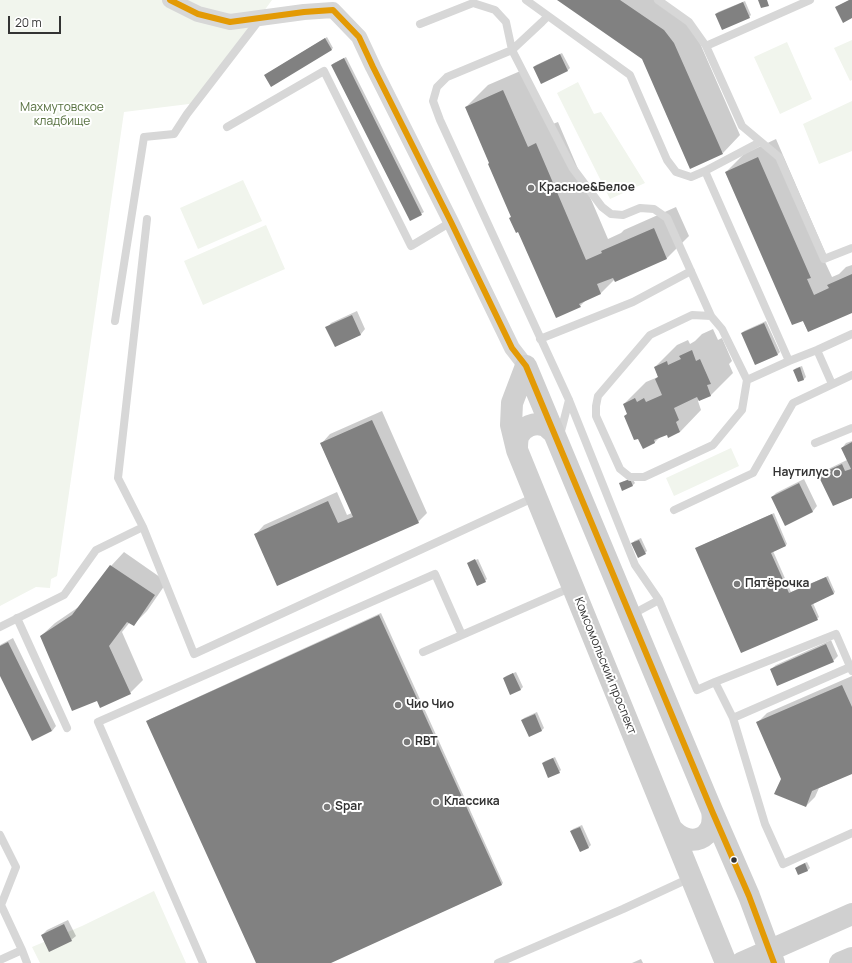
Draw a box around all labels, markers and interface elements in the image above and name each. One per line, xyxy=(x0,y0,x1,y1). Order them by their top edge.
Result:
scale bar xyxy=(10,8,63,34)
text: 20 m xyxy=(15,14,42,31)
park label: Махмутовское кладбище xyxy=(20,101,104,129)
place label: Красное&Белое xyxy=(539,181,635,195)
marker: Красное&Белое xyxy=(526,183,536,193)
place label: Наутилус xyxy=(773,466,829,480)
marker: Наутилус xyxy=(832,468,842,478)
place label: Пятёрочка xyxy=(745,577,809,591)
marker: Пятёрочка xyxy=(732,579,742,589)
street label: Комсомольский проспект xyxy=(571,595,639,737)
place label: Чио Чио xyxy=(406,698,454,712)
marker: Чио Чио xyxy=(393,700,403,710)
place label: RBT xyxy=(415,735,438,749)
marker: RBT xyxy=(402,737,412,747)
place label: Классика xyxy=(444,795,500,809)
marker: Классика xyxy=(431,797,441,807)
place label: Spar xyxy=(335,800,362,814)
marker: Spar xyxy=(322,802,332,812)
unlabelled marker xyxy=(729,855,739,865)

